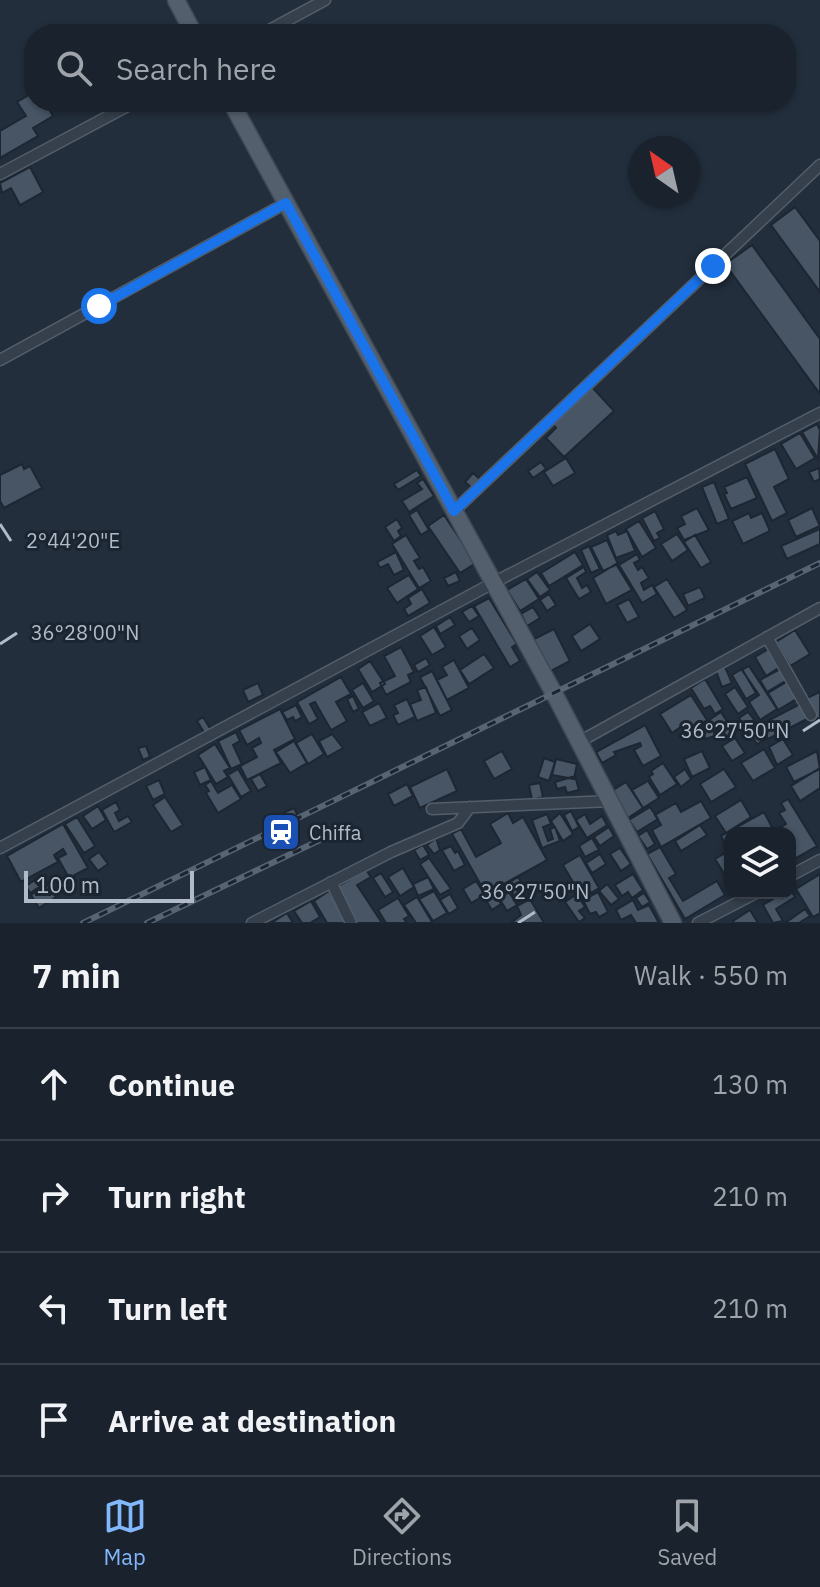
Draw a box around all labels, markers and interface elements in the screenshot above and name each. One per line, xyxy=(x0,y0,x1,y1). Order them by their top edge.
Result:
search box xyxy=(24,24,796,112)
icon: search xyxy=(52,46,96,90)
text: Search here xyxy=(116,49,277,88)
north arrow xyxy=(628,136,700,208)
route end xyxy=(695,248,731,284)
route start xyxy=(81,288,117,324)
text: 2°44'20"E xyxy=(26,527,120,554)
text: 36°28'00"N xyxy=(31,619,139,646)
text: 36°27'50"N xyxy=(681,717,789,744)
station icon: Chiffa xyxy=(260,811,302,853)
place label: Chiffa xyxy=(309,819,362,846)
map controls xyxy=(724,827,796,899)
button: layers xyxy=(724,827,796,899)
scale bar xyxy=(24,867,194,903)
text: 100 m xyxy=(36,870,100,899)
text: 36°27'50"N xyxy=(481,878,589,905)
text: 7 min xyxy=(32,953,121,997)
text: Walk · 550 m xyxy=(634,958,788,992)
icon: ahead xyxy=(32,1062,76,1106)
text: Continue xyxy=(108,1065,235,1104)
text: 130 m xyxy=(712,1067,788,1101)
icon: right xyxy=(32,1174,76,1218)
text: Turn right xyxy=(108,1177,246,1216)
text: 210 m xyxy=(712,1179,788,1213)
icon: left xyxy=(32,1286,76,1330)
text: Turn left xyxy=(108,1289,227,1328)
text: 210 m xyxy=(712,1291,788,1325)
icon: arrive xyxy=(32,1398,76,1442)
text: Arrive at destination xyxy=(108,1401,396,1440)
tab: Map xyxy=(103,1494,147,1571)
tab: Directions xyxy=(352,1494,452,1571)
tab: Saved xyxy=(657,1494,717,1571)

